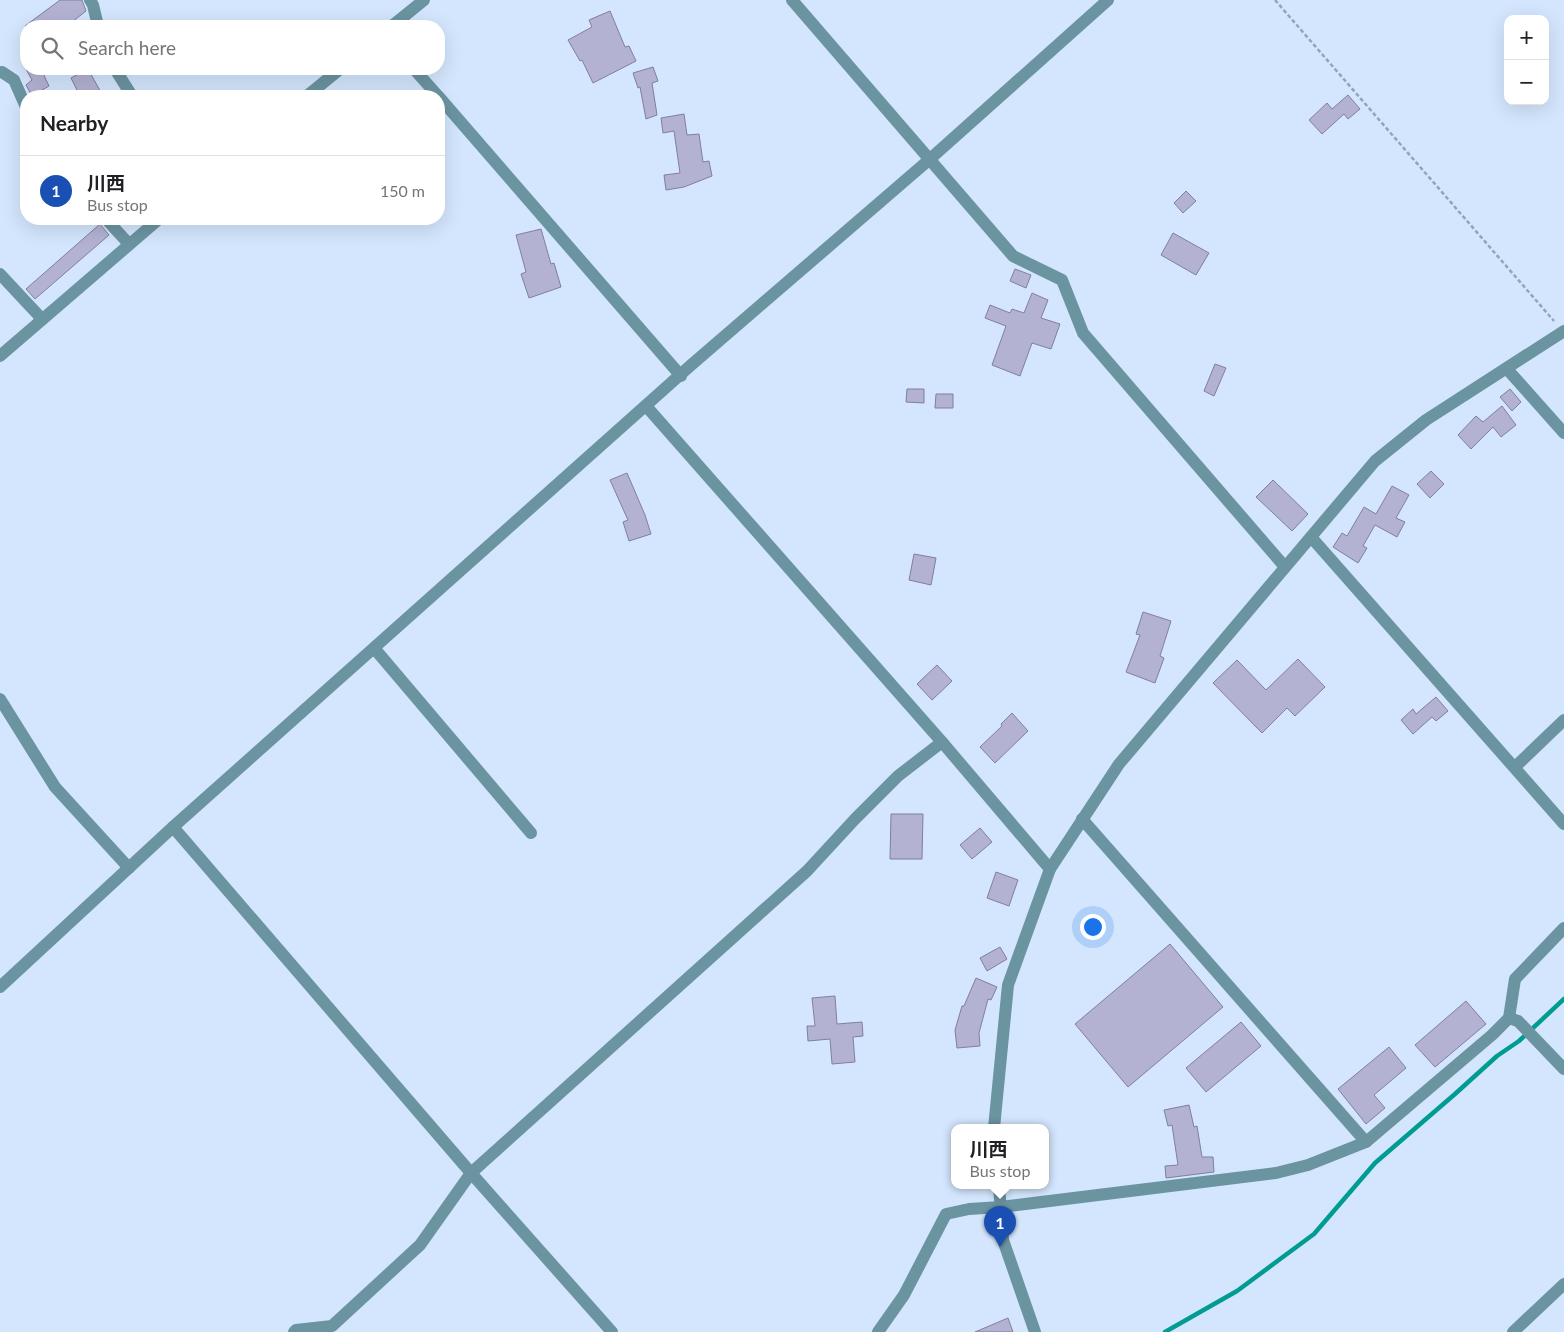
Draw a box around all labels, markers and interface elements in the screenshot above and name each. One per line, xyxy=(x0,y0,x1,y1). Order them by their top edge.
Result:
map controls xyxy=(1504,15,1549,105)
button: + xyxy=(1504,15,1549,60)
search box xyxy=(20,20,445,75)
icon: search xyxy=(38,34,66,62)
text: Search here xyxy=(78,36,176,59)
button: − xyxy=(1504,60,1549,105)
text: Nearby xyxy=(40,110,108,135)
text: 川西 xyxy=(87,171,125,194)
text: 1 xyxy=(51,181,61,200)
text: 150 m xyxy=(380,181,425,200)
text: Bus stop xyxy=(87,195,148,214)
your location xyxy=(1080,914,1106,940)
popup xyxy=(951,1124,1049,1189)
text: 川西 xyxy=(970,1137,1008,1160)
text: Bus stop xyxy=(970,1161,1030,1180)
pin: 1 xyxy=(984,1206,1016,1247)

